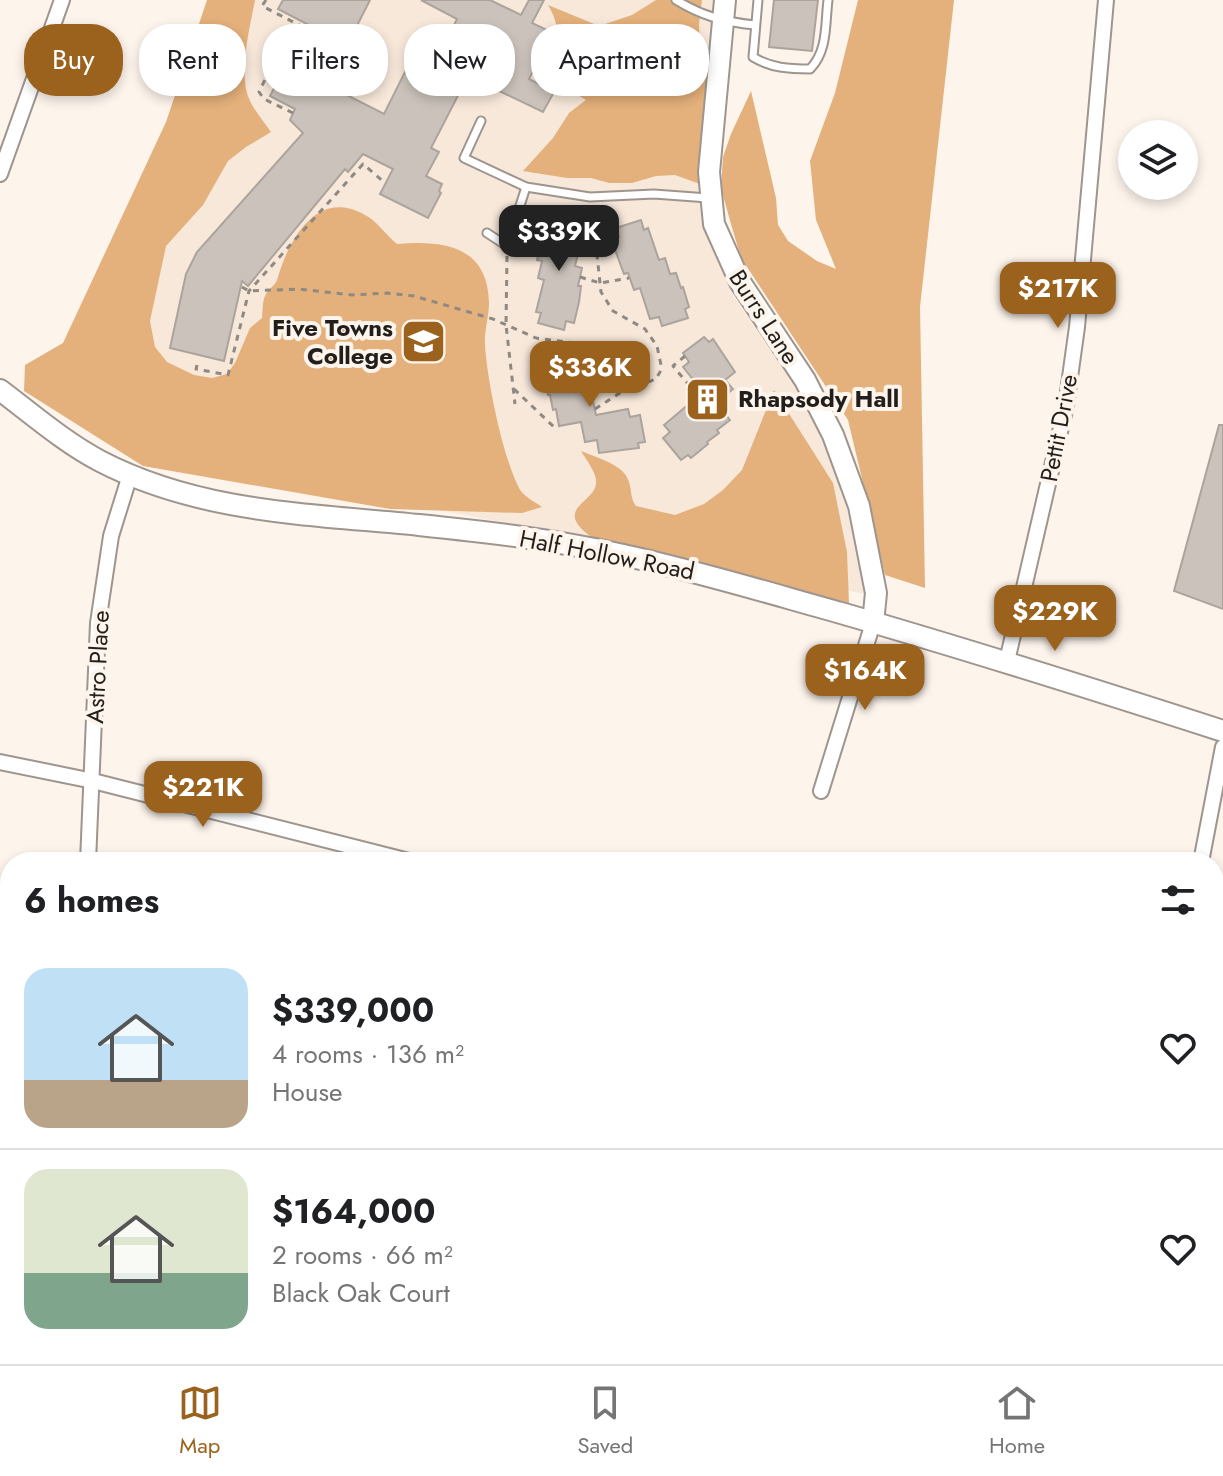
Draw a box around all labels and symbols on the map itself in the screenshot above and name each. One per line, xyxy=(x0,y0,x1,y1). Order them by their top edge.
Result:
pin: $339K xyxy=(503,205,615,273)
street label: Burrs Lane xyxy=(721,262,808,371)
pin: $217K xyxy=(1002,262,1114,330)
place label: Five Towns College xyxy=(272,310,393,373)
school or university icon: Five Towns College xyxy=(400,318,448,366)
pin: $336K xyxy=(534,341,646,409)
street label: Pettit Drive xyxy=(1031,371,1086,485)
building icon: Rhapsody Hall xyxy=(683,375,731,423)
place label: Rhapsody Hall xyxy=(738,381,899,416)
street label: Half Hollow Road xyxy=(517,520,698,589)
pin: $229K xyxy=(999,585,1111,653)
street label: Astro Place xyxy=(77,609,118,725)
pin: $164K xyxy=(809,644,921,712)
pin: $221K xyxy=(147,761,259,829)

